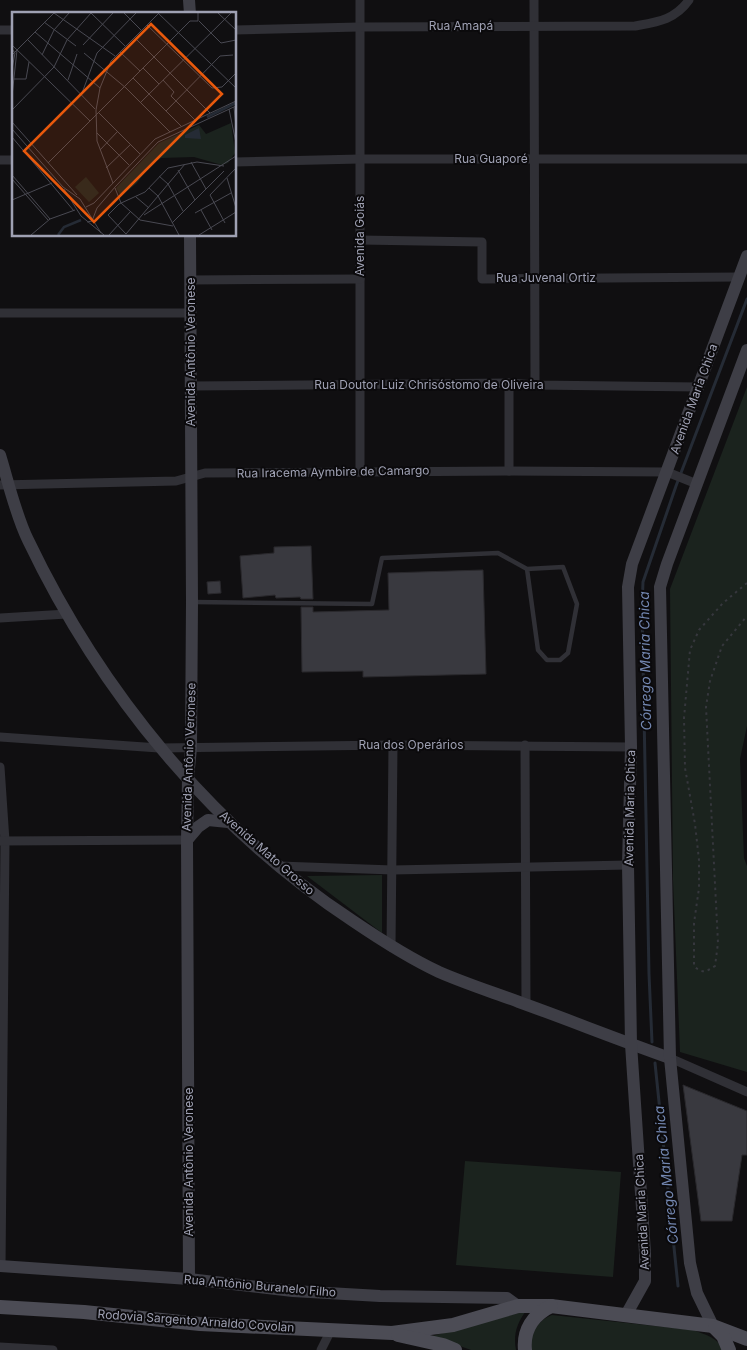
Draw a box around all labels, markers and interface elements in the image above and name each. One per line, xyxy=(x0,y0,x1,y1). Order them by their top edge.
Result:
inset map xyxy=(12,12,236,236)
street label: Rua Amapá xyxy=(429,18,493,33)
street label: Rua Guaporé xyxy=(454,151,528,166)
street label: Avenida Goiás xyxy=(352,196,367,276)
street label: Rua Juvenal Ortiz xyxy=(496,270,596,285)
street label: Avenida Antônio Veronese xyxy=(183,278,198,426)
street label: Avenida Maria Chica xyxy=(667,342,720,456)
street label: Rua Doutor Luiz Chrisóstomo de Oliveira xyxy=(314,377,544,392)
street label: Rua Iracema Aymbire de Camargo xyxy=(236,462,430,481)
water label: Córrego Maria Chica xyxy=(635,591,654,731)
street label: Avenida Antônio Veronese xyxy=(178,682,199,832)
street label: Rua dos Operários xyxy=(358,737,464,752)
street label: Avenida Maria Chica xyxy=(621,750,638,866)
street label: Avenida Mato Grosso xyxy=(217,807,318,898)
street label: Avenida Antônio Veronese xyxy=(181,1088,196,1236)
water label: Córrego Maria Chica xyxy=(650,1104,681,1245)
street label: Avenida Maria Chica xyxy=(631,1154,652,1270)
street label: Rua Antônio Buranelo Filho xyxy=(183,1271,337,1300)
street label: Rodovia Sargento Arnaldo Covolan xyxy=(97,1306,295,1335)

